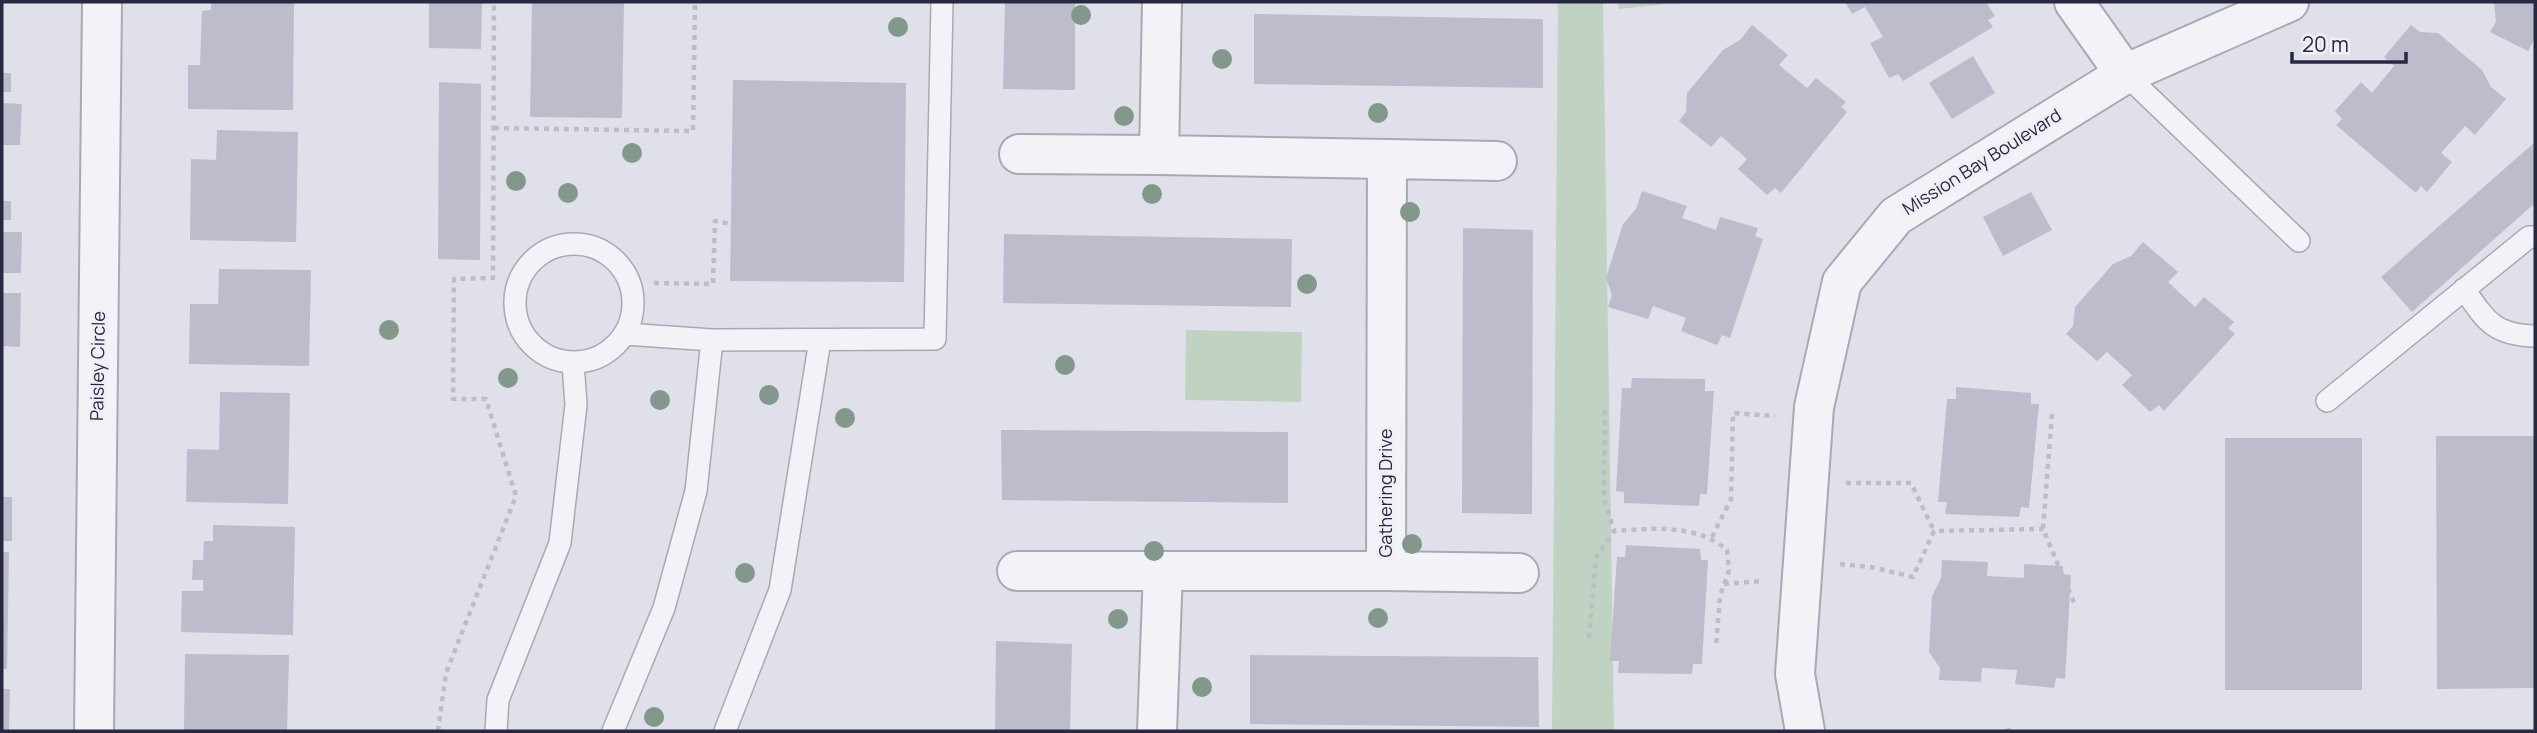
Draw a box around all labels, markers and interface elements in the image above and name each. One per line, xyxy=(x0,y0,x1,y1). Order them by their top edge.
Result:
scale bar xyxy=(2292,21,2406,65)
text: 20 m xyxy=(2302,30,2349,58)
street label: Mission Bay Boulevard xyxy=(1897,102,2066,220)
street label: Paisley Circle xyxy=(84,311,110,421)
street label: Gathering Drive xyxy=(1373,429,1397,557)

